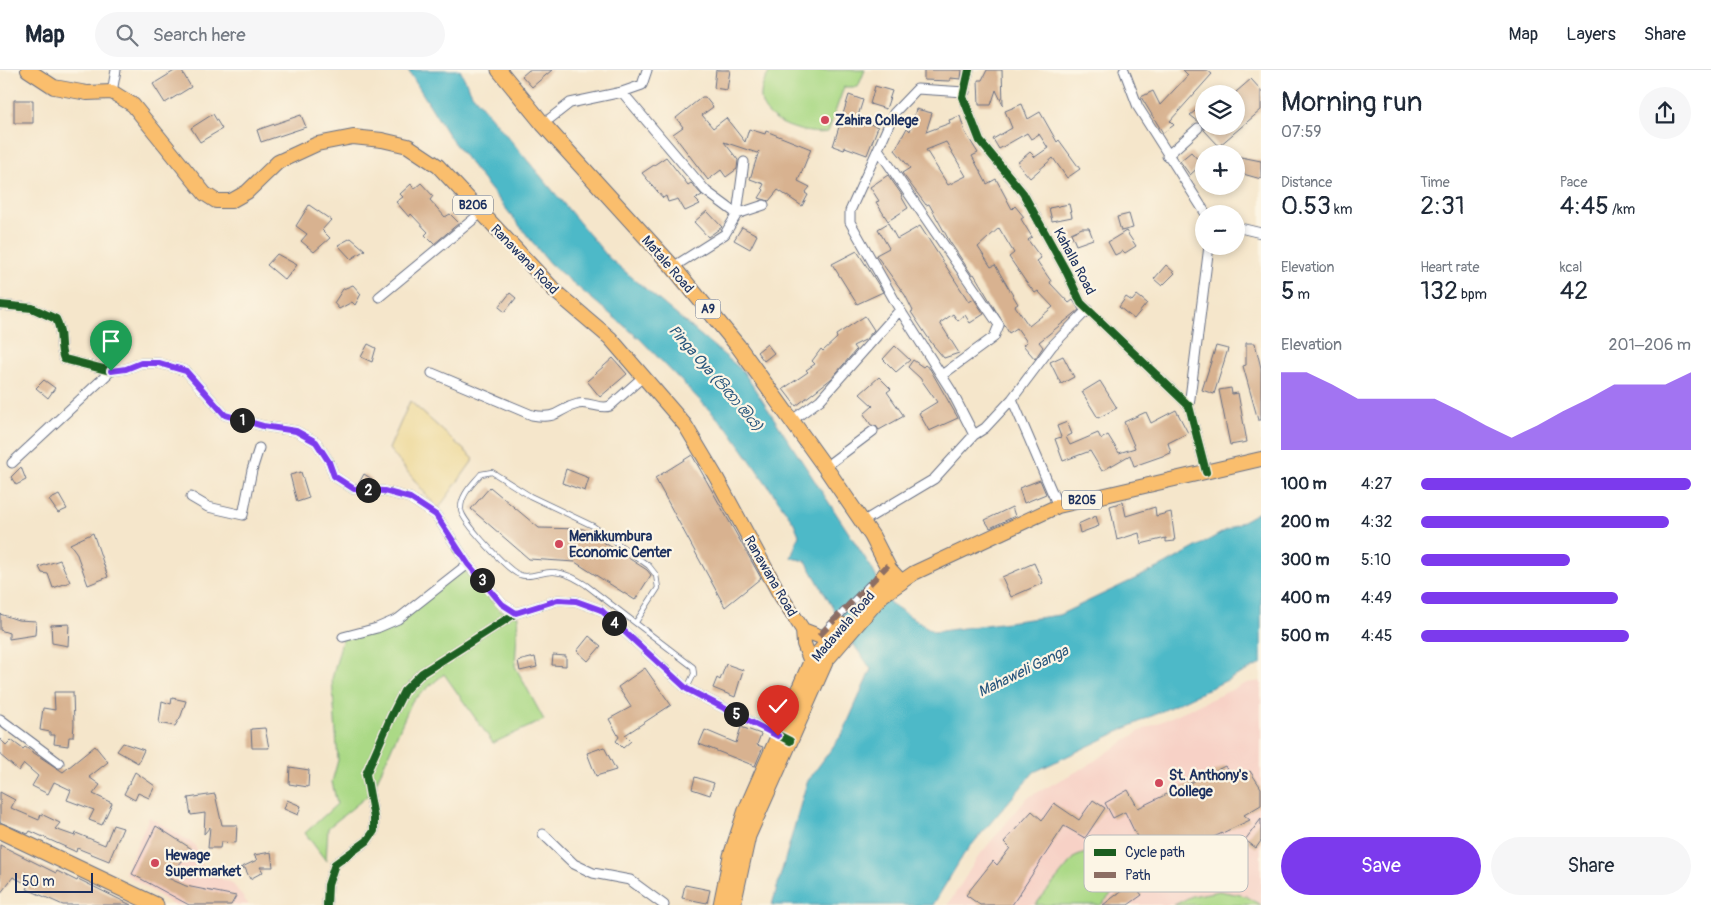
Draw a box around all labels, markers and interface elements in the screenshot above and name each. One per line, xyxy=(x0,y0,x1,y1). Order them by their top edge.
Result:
search box xyxy=(95,12,445,57)
text: Map xyxy=(25,20,65,49)
icon: search xyxy=(113,21,141,49)
text: Search here xyxy=(153,23,246,47)
text: Map xyxy=(1509,23,1538,46)
text: Layers xyxy=(1566,23,1616,46)
text: Share xyxy=(1644,23,1686,46)
map controls xyxy=(1195,85,1245,255)
button: layers xyxy=(1195,85,1245,135)
text: Morning run xyxy=(1281,85,1423,120)
button: share xyxy=(1639,87,1691,139)
place label: Zahira College xyxy=(835,112,920,129)
marker: Zahira College xyxy=(819,114,831,126)
text: 07:59 xyxy=(1281,122,1322,142)
button: + xyxy=(1195,145,1245,195)
text: Distance xyxy=(1281,174,1332,191)
text: Time xyxy=(1420,174,1450,191)
text: Pace xyxy=(1560,174,1587,191)
text: 0.53 xyxy=(1281,191,1331,222)
text: 2:31 xyxy=(1420,191,1465,222)
text: 4:45 xyxy=(1560,191,1609,222)
road number: B206 xyxy=(453,196,493,214)
text: km xyxy=(1331,201,1352,218)
text: /km xyxy=(1609,201,1635,218)
button: − xyxy=(1195,205,1245,255)
street label: Ranawana Road xyxy=(487,221,562,298)
street label: Kahalla Road xyxy=(1050,225,1099,298)
street label: Matale Road xyxy=(638,232,697,297)
text: Elevation xyxy=(1281,259,1334,276)
text: Heart rate xyxy=(1420,259,1479,276)
text: kcal xyxy=(1560,259,1582,276)
text: 5 xyxy=(1281,276,1295,307)
text: 132 xyxy=(1420,276,1458,307)
text: 42 xyxy=(1560,276,1588,307)
text: m xyxy=(1295,286,1310,303)
text: bpm xyxy=(1458,286,1487,303)
road number: A9 xyxy=(696,300,720,318)
pin xyxy=(90,320,132,371)
water label: Pinga Oya (පිඟා ඔය) xyxy=(664,321,767,435)
icon: arrive xyxy=(97,327,125,355)
text: Elevation xyxy=(1281,335,1342,355)
text: 201–206 m xyxy=(1609,335,1691,355)
pin: 1 xyxy=(230,408,254,432)
text: 1 xyxy=(240,412,245,429)
text: 100 m xyxy=(1281,474,1327,494)
text: 4:27 xyxy=(1361,474,1392,494)
pin: 2 xyxy=(356,478,380,502)
text: 2 xyxy=(365,482,372,499)
road number: B205 xyxy=(1062,490,1102,510)
text: 200 m xyxy=(1281,512,1329,532)
text: 4:32 xyxy=(1361,512,1392,532)
place label: Menikkumbura Economic Center xyxy=(569,528,673,561)
street label: Ranawana Road xyxy=(741,533,801,620)
marker: Menikkumbura Economic Center xyxy=(553,538,565,550)
text: 300 m xyxy=(1281,550,1329,570)
text: 5:10 xyxy=(1361,550,1391,570)
pin: 3 xyxy=(470,568,494,592)
text: 3 xyxy=(479,572,486,589)
street label: Madawala Road xyxy=(808,588,879,665)
text: 400 m xyxy=(1281,588,1330,608)
text: 4:49 xyxy=(1361,588,1392,608)
pin: 4 xyxy=(602,610,626,636)
text: 4 xyxy=(610,615,619,632)
text: 500 m xyxy=(1281,626,1329,646)
text: 4:45 xyxy=(1361,626,1393,646)
water label: Mahaweli Ganga xyxy=(975,641,1072,702)
pin xyxy=(757,685,799,736)
icon: check xyxy=(764,692,792,720)
pin: 5 xyxy=(724,702,748,726)
text: 5 xyxy=(733,706,740,723)
place label: St. Anthony's College xyxy=(1169,767,1248,800)
marker: St. Anthony's College xyxy=(1153,777,1165,789)
legend xyxy=(1084,835,1248,892)
button: Save xyxy=(1281,837,1481,895)
button: Share xyxy=(1491,837,1691,895)
text: Cycle path xyxy=(1125,844,1185,861)
place label: Hewage Supermarket xyxy=(165,847,241,880)
marker: Hewage Supermarket xyxy=(149,857,161,869)
text: Path xyxy=(1125,867,1150,884)
scale bar xyxy=(15,870,92,893)
text: 50 m xyxy=(22,873,55,890)

